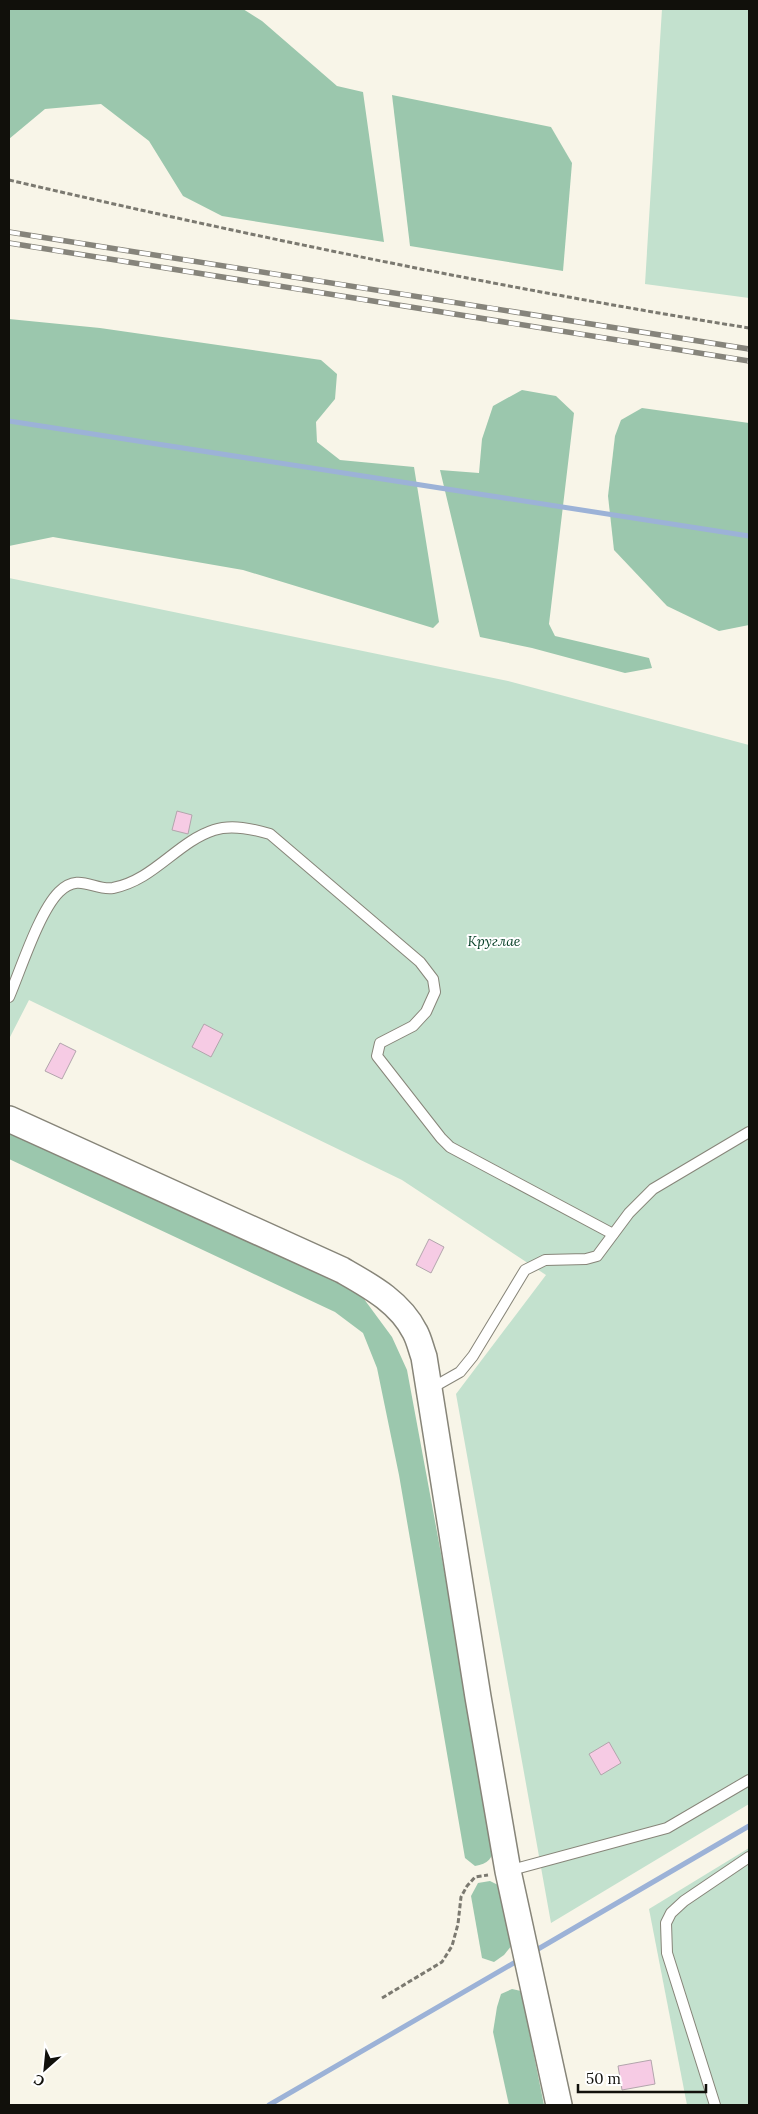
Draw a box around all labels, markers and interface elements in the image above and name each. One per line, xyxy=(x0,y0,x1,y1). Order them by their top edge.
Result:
park label: Круглае xyxy=(467,932,521,950)
north arrow xyxy=(20,2044,70,2094)
scale bar xyxy=(578,2062,706,2094)
text: 50 m xyxy=(586,2069,621,2088)
text: С xyxy=(30,2070,47,2091)

